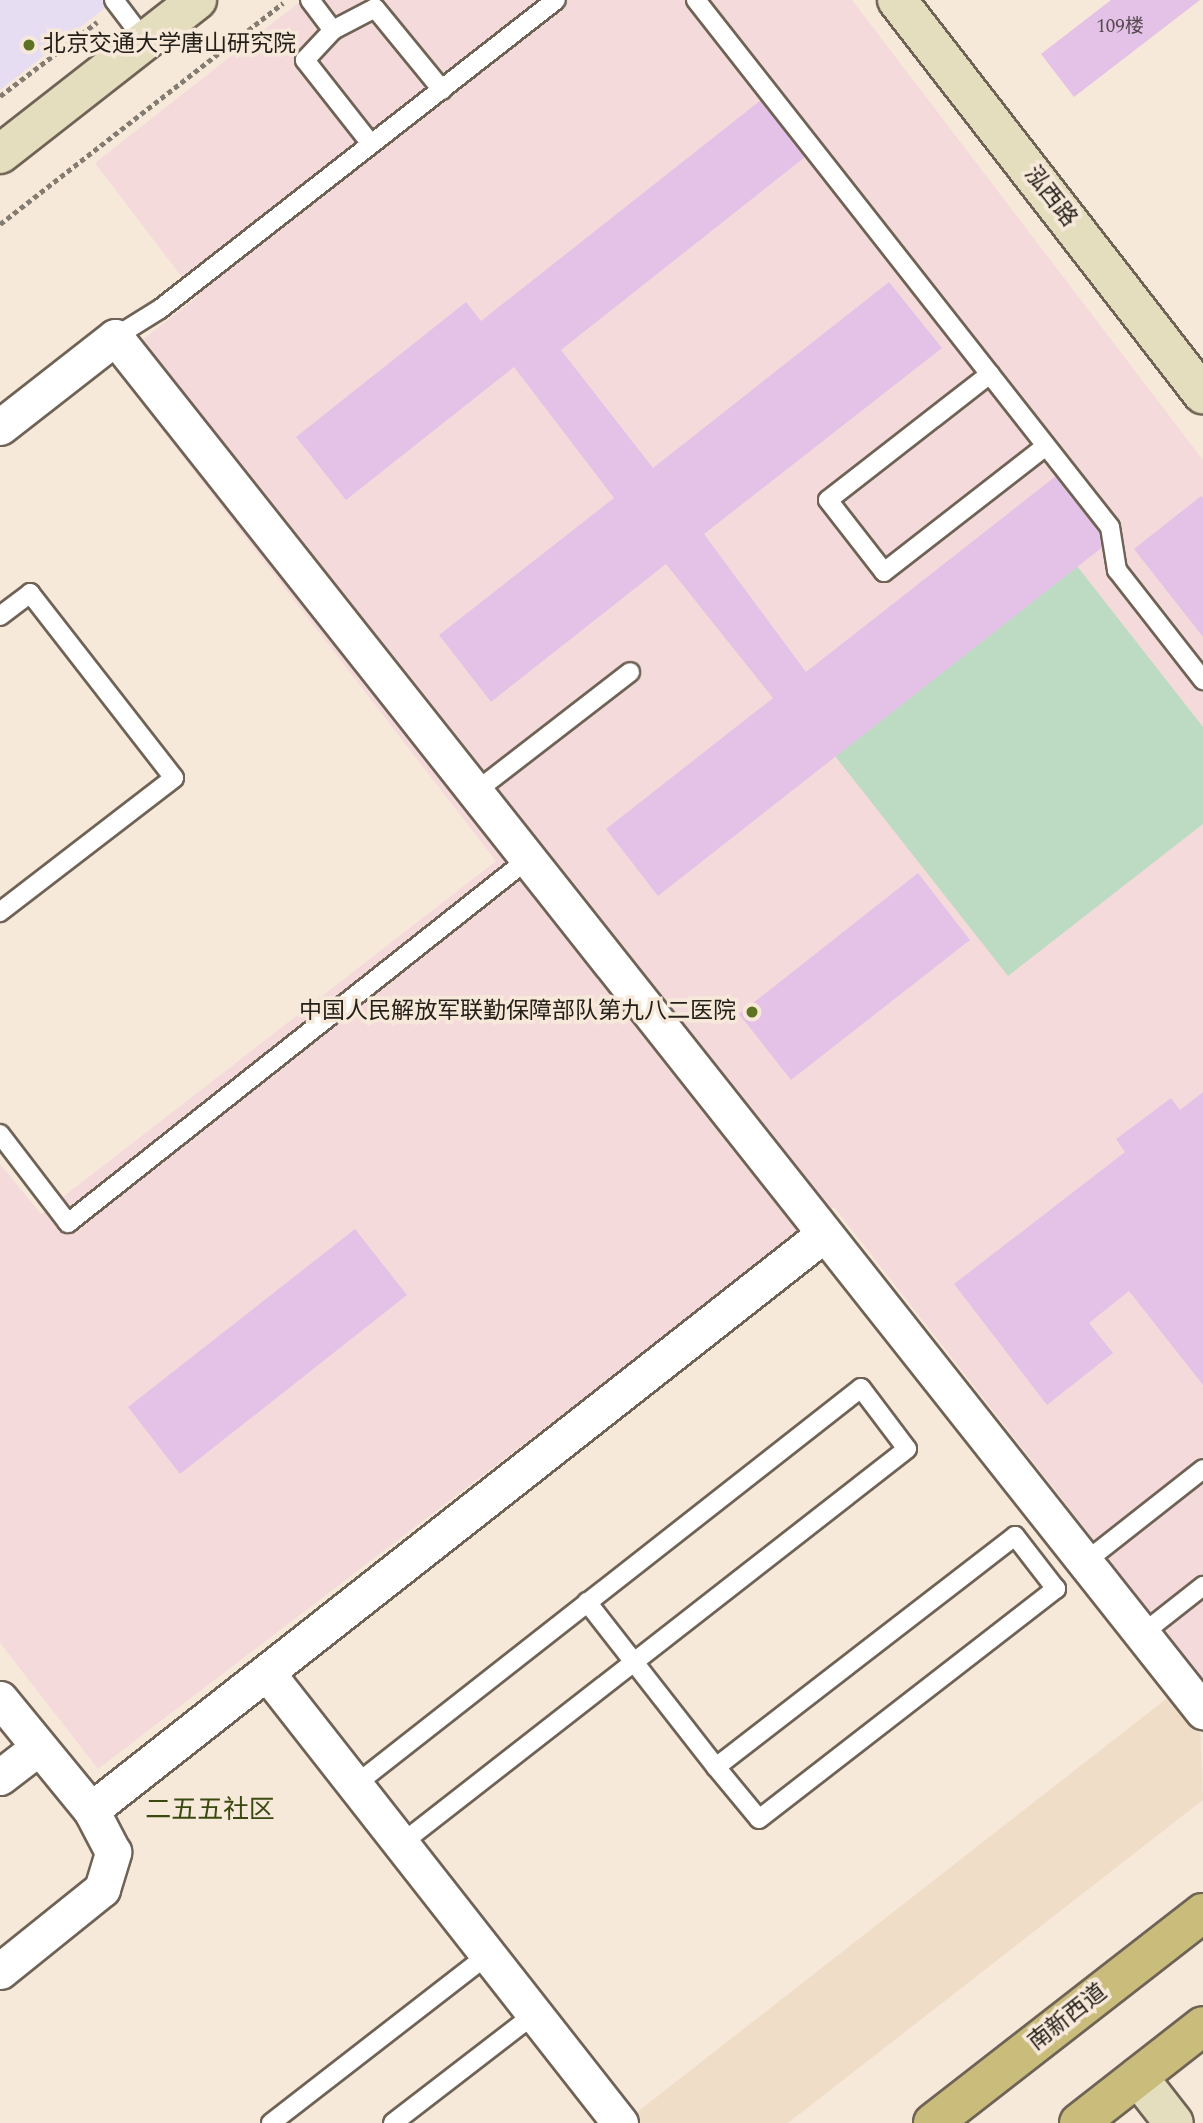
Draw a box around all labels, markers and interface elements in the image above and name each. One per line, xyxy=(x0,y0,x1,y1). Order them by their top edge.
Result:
house number: 109楼 xyxy=(1096,16,1144,38)
place label: 北京交通大学唐山研究院 xyxy=(43,31,296,59)
marker: 北京交通大学唐山研究院 xyxy=(21,37,37,53)
street label: 泓西路 xyxy=(1018,161,1082,233)
place label: 中国人民解放军联勤保障部队第九八二医院 xyxy=(299,998,736,1026)
marker: 中国人民解放军联勤保障部队第九八二医院 xyxy=(742,1002,762,1022)
district label: 二五五社区 xyxy=(145,1795,275,1827)
street label: 南新西道 xyxy=(1023,1979,1113,2057)

